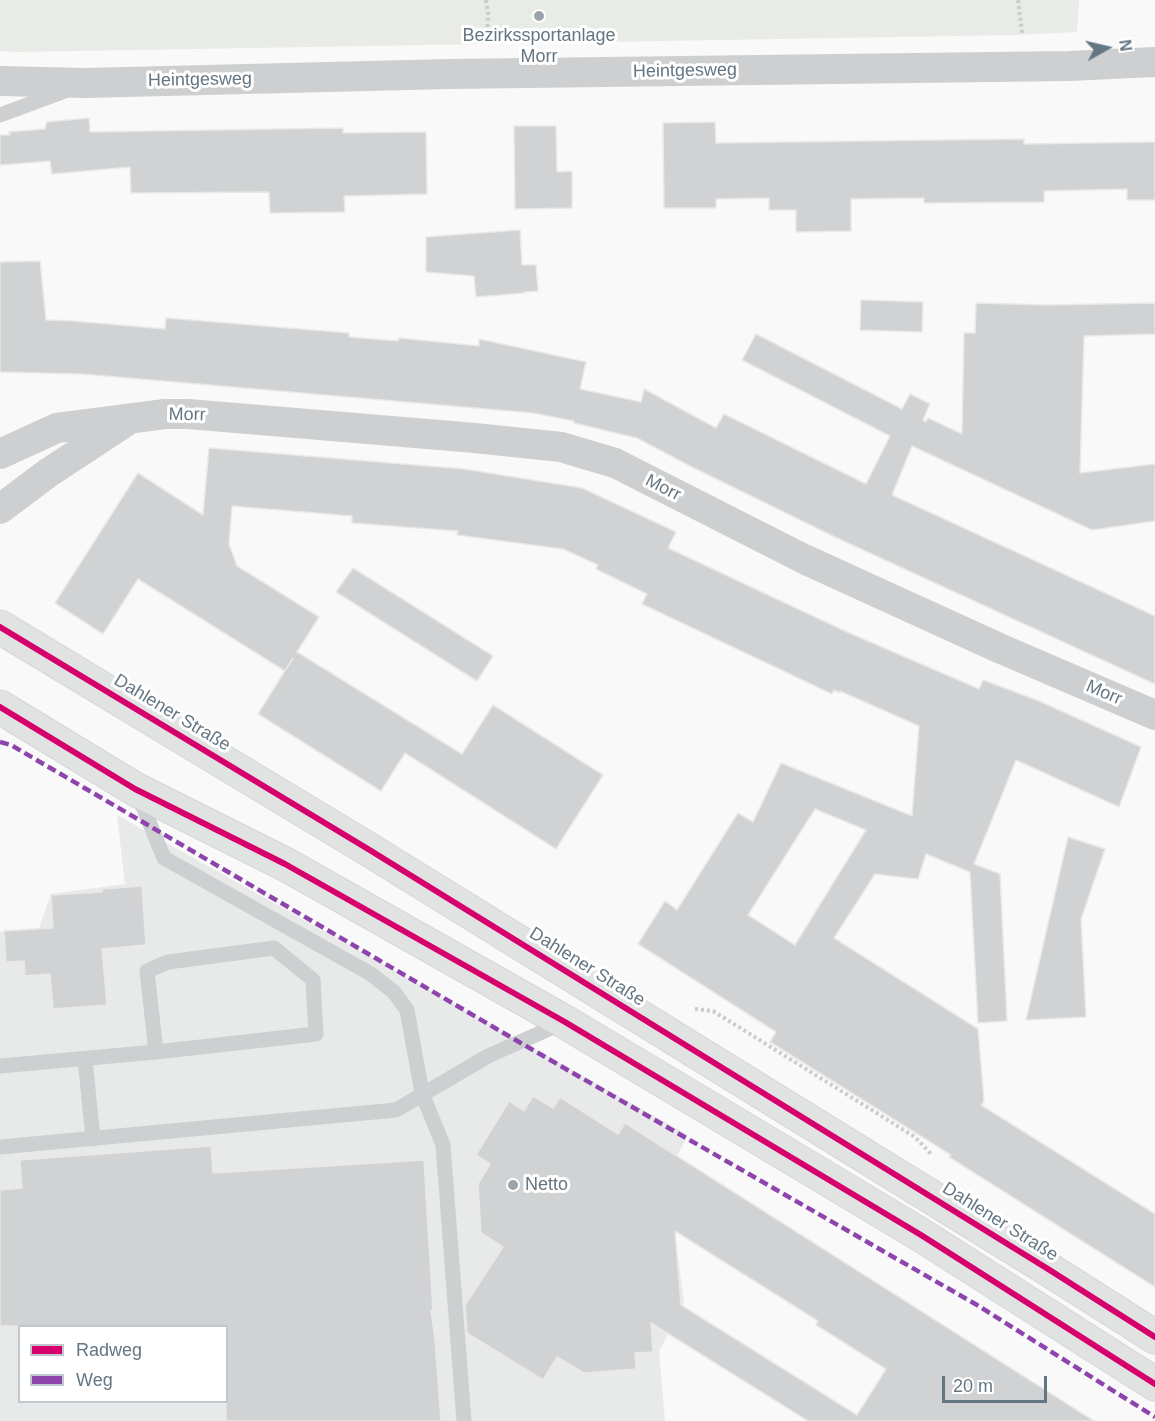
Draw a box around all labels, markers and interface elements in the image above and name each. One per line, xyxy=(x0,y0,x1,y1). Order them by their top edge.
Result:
marker: Bezirkssportanlage Morr xyxy=(532,9,546,23)
north arrow xyxy=(1077,18,1137,78)
place label: Bezirkssportanlage Morr xyxy=(462,25,616,68)
text: N xyxy=(1116,39,1135,52)
street label: Heintgesweg xyxy=(633,59,737,83)
street label: Heintgesweg xyxy=(148,68,252,92)
street label: Morr xyxy=(168,404,206,426)
street label: Morr xyxy=(642,470,684,506)
street label: Dahlener Straße xyxy=(110,670,234,756)
street label: Morr xyxy=(1083,676,1125,710)
street label: Dahlener Straße xyxy=(525,923,649,1011)
place label: Netto xyxy=(525,1174,568,1196)
marker: Netto xyxy=(506,1178,520,1192)
street label: Dahlener Straße xyxy=(938,1178,1062,1266)
legend xyxy=(18,1325,228,1403)
text: Radweg xyxy=(76,1340,142,1360)
scale bar xyxy=(945,1364,1050,1402)
text: Weg xyxy=(76,1370,113,1390)
text: 20 m xyxy=(953,1376,993,1396)

